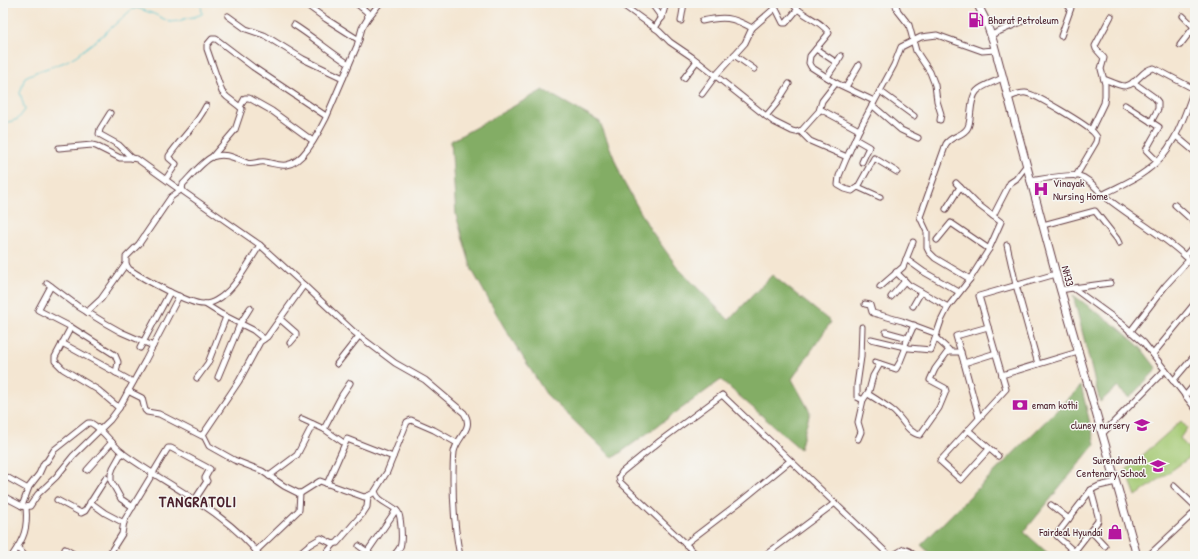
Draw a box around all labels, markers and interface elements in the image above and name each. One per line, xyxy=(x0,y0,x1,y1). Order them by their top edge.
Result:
fuel station icon: Bharat Petroleum xyxy=(967,11,985,29)
place label: Bharat Petroleum xyxy=(988,13,1059,27)
place label: Vinayak Nursing Home xyxy=(1053,176,1109,203)
hospital icon: Vinayak Nursing Home xyxy=(1032,180,1050,198)
street label: NH33 xyxy=(1059,264,1077,288)
bank icon: emam kothi xyxy=(1011,396,1029,414)
place label: emam kothi xyxy=(1032,398,1078,412)
school or university icon: cluney nursery xyxy=(1133,416,1151,434)
place label: cluney nursery xyxy=(1071,418,1130,432)
place label: Surendranath Centenary School xyxy=(1076,453,1146,480)
school or university icon: Surendranath Centenary School xyxy=(1149,457,1167,475)
district label: TANGRATOLI xyxy=(158,491,237,512)
shop icon: Fairdeal Hyundai xyxy=(1106,523,1124,541)
place label: Fairdeal Hyundai xyxy=(1038,525,1103,539)

